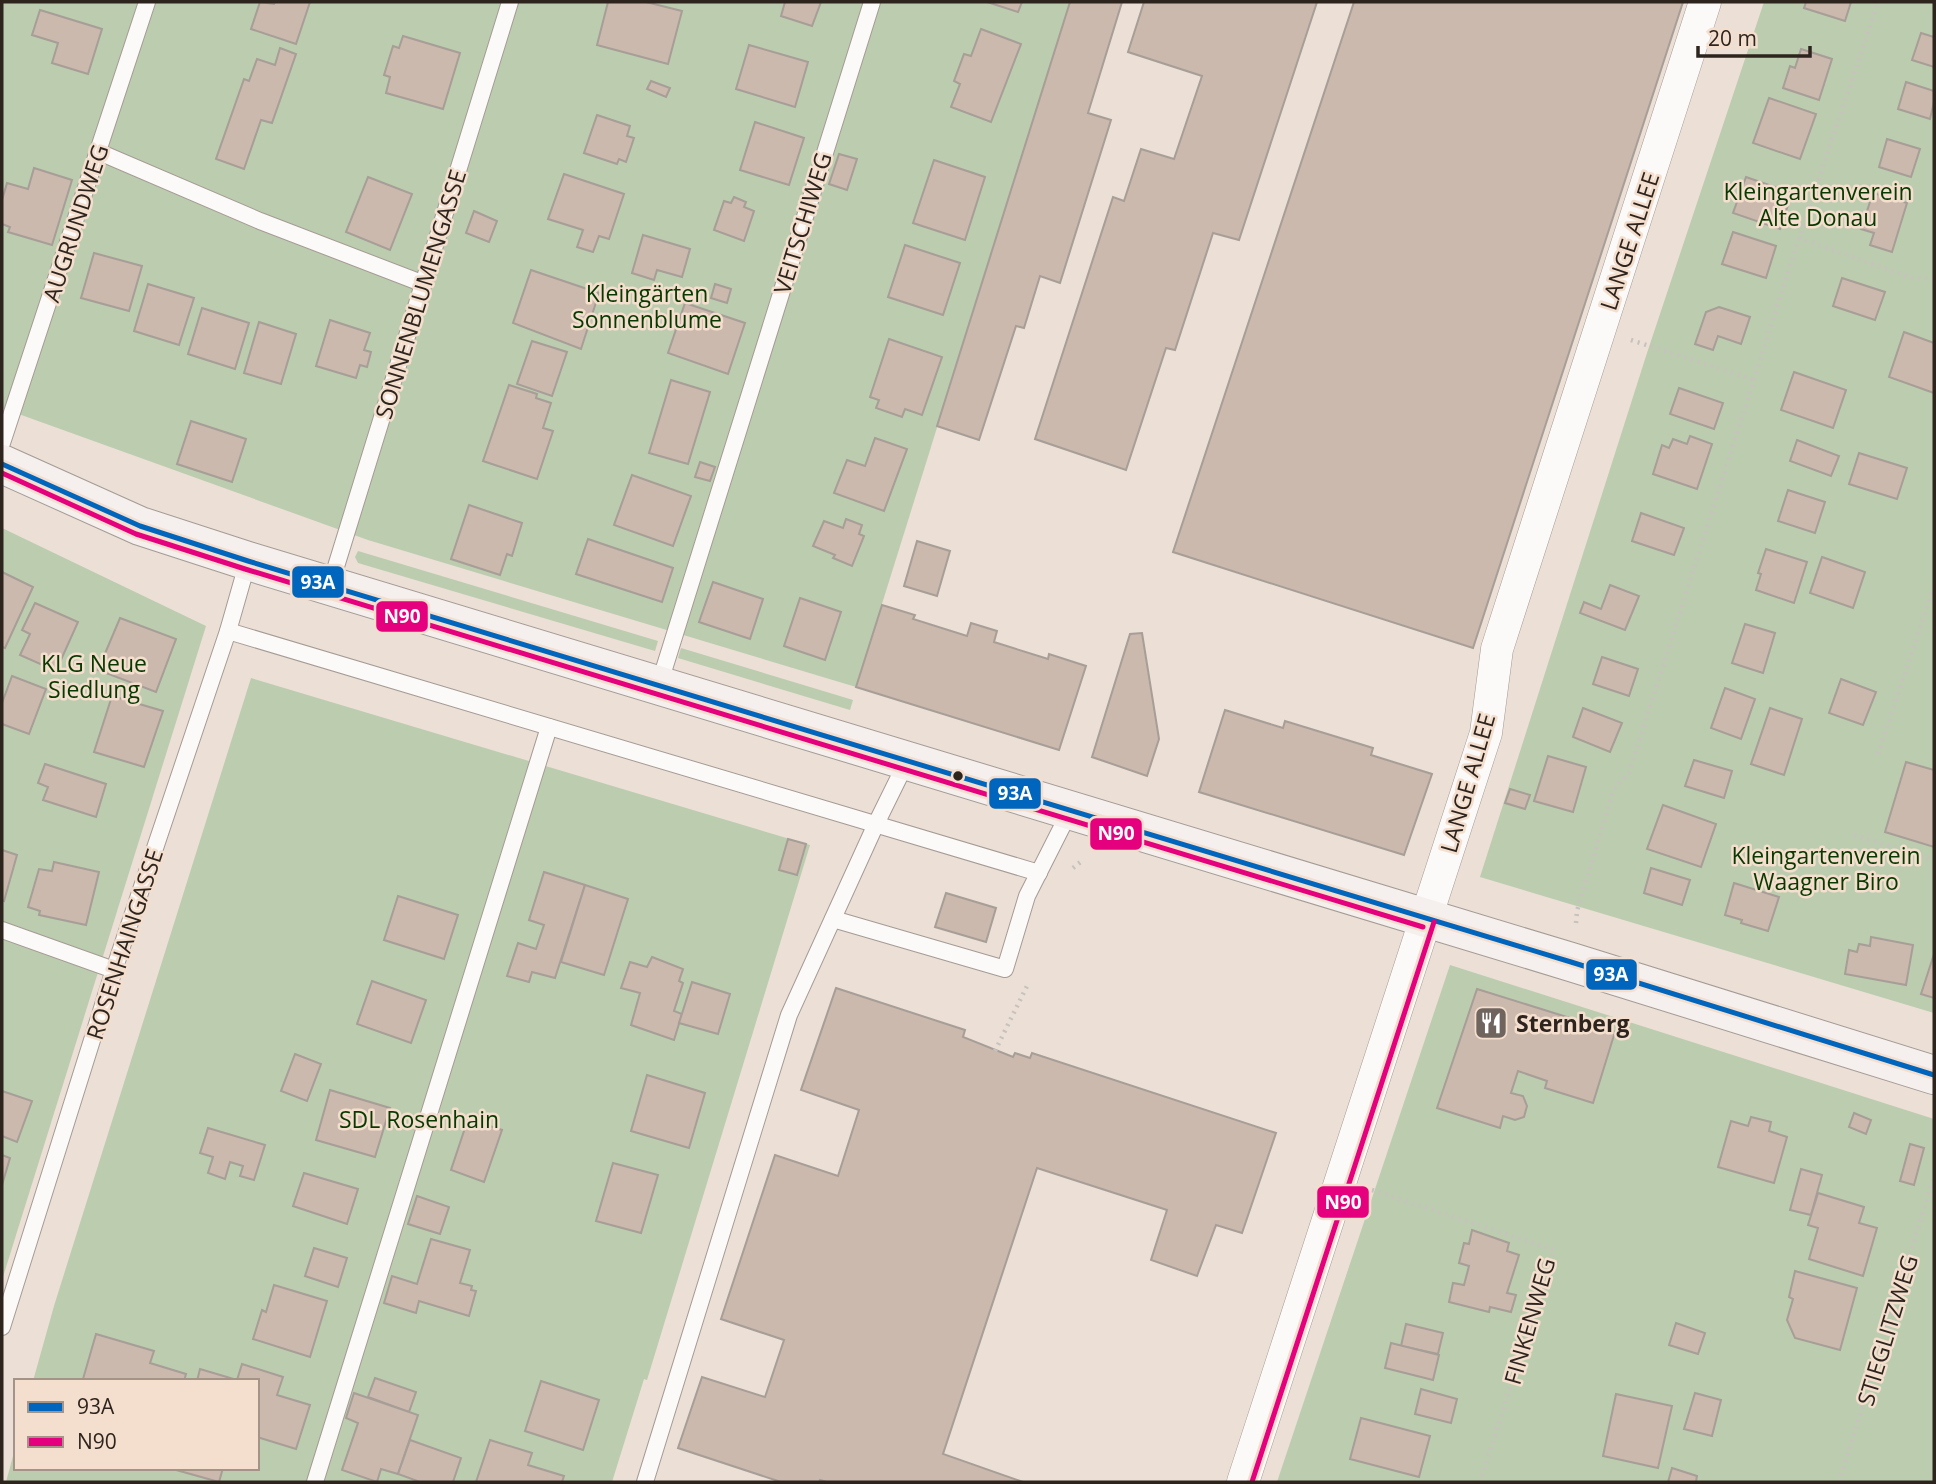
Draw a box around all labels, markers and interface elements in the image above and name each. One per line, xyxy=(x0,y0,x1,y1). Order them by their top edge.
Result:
scale bar xyxy=(1698,14,1810,58)
text: 20 m xyxy=(1708,24,1757,52)
street label: AUGRUNDWEG xyxy=(34,140,116,306)
street label: VEITSCHIWEG xyxy=(765,148,839,298)
street label: SONNENBLUMENGASSE xyxy=(367,166,473,422)
street label: LANGE ALLEE xyxy=(1592,168,1666,314)
park label: Kleingartenverein Alte Donau xyxy=(1723,175,1913,233)
park label: Kleingärten Sonnenblume xyxy=(572,277,722,335)
line badge: 93A xyxy=(291,565,345,599)
text: 93A xyxy=(301,569,336,595)
line badge: N90 xyxy=(375,600,429,633)
text: N90 xyxy=(383,603,421,629)
park label: KLG Neue Siedlung xyxy=(41,647,147,705)
street label: LANGE ALLEE xyxy=(1432,710,1502,856)
unlabelled marker xyxy=(951,769,965,783)
line badge: 93A xyxy=(988,777,1042,810)
text: 93A xyxy=(998,780,1033,806)
line badge: N90 xyxy=(1089,817,1143,851)
text: N90 xyxy=(1097,820,1135,846)
park label: Kleingartenverein Waagner Biro xyxy=(1731,839,1921,897)
street label: ROSENHAINGASSE xyxy=(78,844,170,1044)
line badge: 93A xyxy=(1585,958,1638,991)
text: 93A xyxy=(1594,961,1629,987)
restaurant icon: Sternberg xyxy=(1472,1004,1510,1042)
place label: Sternberg xyxy=(1516,1007,1629,1039)
park label: SDL Rosenhain xyxy=(339,1103,499,1135)
line badge: N90 xyxy=(1316,1185,1370,1219)
text: N90 xyxy=(1324,1189,1362,1215)
street label: STIEGLITZWEG xyxy=(1849,1251,1925,1409)
street label: FINKENWEG xyxy=(1496,1254,1562,1388)
legend xyxy=(14,1379,259,1470)
text: 93A xyxy=(77,1392,115,1420)
text: N90 xyxy=(77,1427,117,1455)

